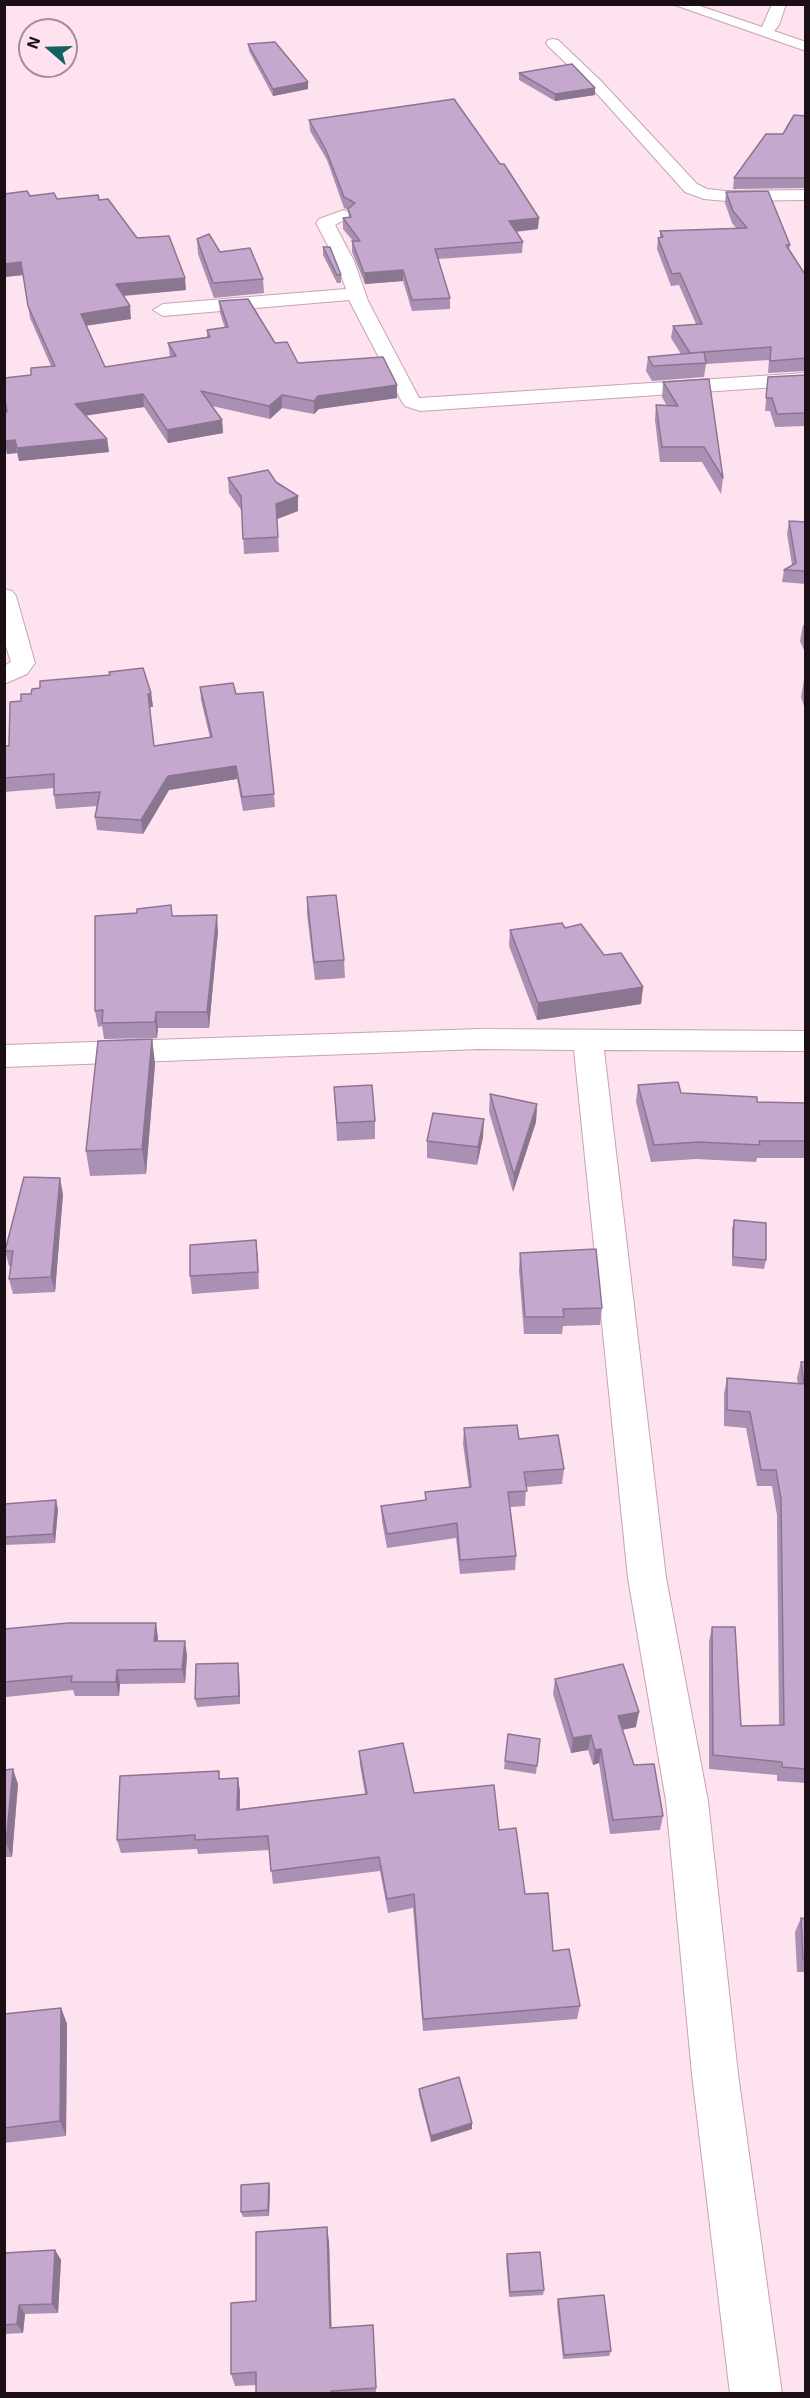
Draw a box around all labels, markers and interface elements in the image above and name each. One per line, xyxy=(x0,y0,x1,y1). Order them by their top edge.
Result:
north arrow xyxy=(18,18,78,78)
text: N xyxy=(22,34,43,51)

